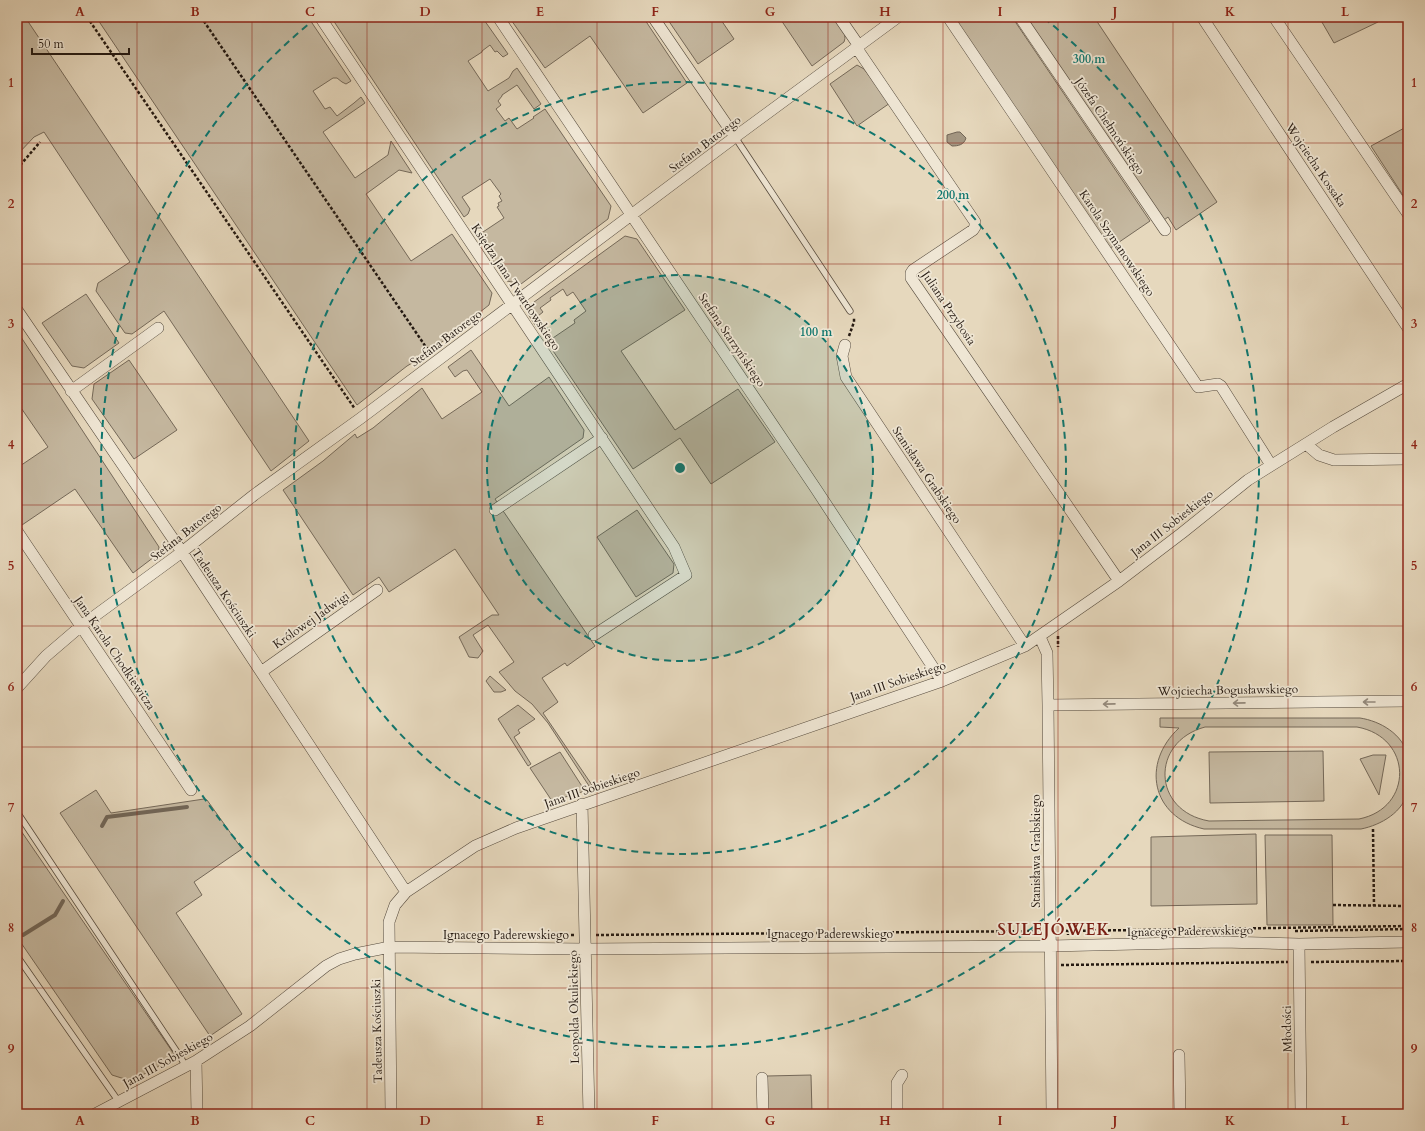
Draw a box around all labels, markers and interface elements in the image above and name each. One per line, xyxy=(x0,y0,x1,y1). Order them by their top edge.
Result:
text: A xyxy=(75,3,85,21)
text: B xyxy=(190,3,200,21)
text: C xyxy=(305,3,315,21)
text: D xyxy=(419,3,431,21)
text: E xyxy=(536,3,544,21)
text: F xyxy=(651,3,659,21)
text: G xyxy=(765,3,776,21)
text: H xyxy=(879,3,891,21)
text: I xyxy=(997,3,1003,21)
text: J xyxy=(1111,3,1118,21)
text: K xyxy=(1225,3,1236,21)
text: L xyxy=(1341,3,1350,21)
scale bar xyxy=(32,30,129,56)
text: 50 m xyxy=(38,36,65,52)
text: 300 m xyxy=(1073,51,1106,67)
street label: Józefa Chełmońskiego xyxy=(1070,73,1149,178)
text: 1 xyxy=(8,74,14,92)
text: 1 xyxy=(1411,74,1417,92)
street label: Stefana Batorego xyxy=(666,111,745,176)
street label: Wojciecha Kossaka xyxy=(1281,119,1351,211)
text: 200 m xyxy=(937,187,970,203)
street label: Karola Szymanowskiego xyxy=(1075,187,1159,300)
text: 2 xyxy=(8,195,15,213)
text: 2 xyxy=(1411,195,1418,213)
street label: Księdza Jana Twardowskiego xyxy=(468,221,565,354)
street label: Juliana Przybosia xyxy=(917,266,980,349)
street label: Stefana Starzyńskiego xyxy=(695,290,770,390)
street label: Stefana Batorego xyxy=(407,305,486,370)
text: 3 xyxy=(8,315,15,333)
text: 3 xyxy=(1411,315,1418,333)
text: 100 m xyxy=(800,324,833,340)
street label: Stanisława Grabskiego xyxy=(889,423,966,527)
text: 4 xyxy=(8,436,15,454)
text: 4 xyxy=(1411,436,1418,454)
centre of rings xyxy=(673,461,687,475)
street label: Jana III Sobieskiego xyxy=(1126,486,1217,561)
street label: Stefana Batorego xyxy=(147,499,225,565)
street label: Tadeusza Kościuszki xyxy=(188,545,260,641)
text: 5 xyxy=(8,557,14,575)
text: 5 xyxy=(1411,557,1417,575)
street label: Królowej Jadwigi xyxy=(270,587,353,652)
street label: Jana Karola Chodkiewicza xyxy=(70,591,160,714)
street label: Jana III Sobieskiego xyxy=(846,657,948,706)
text: 6 xyxy=(8,678,15,696)
text: 6 xyxy=(1411,678,1418,696)
street label: Wojciecha Bogusławskiego xyxy=(1157,681,1299,699)
one-way arrow xyxy=(1363,698,1376,706)
one-way arrow xyxy=(1233,699,1246,707)
one-way arrow xyxy=(1103,700,1116,708)
street label: Jana III Sobieskiego xyxy=(540,764,642,813)
street label: Stanisława Grabskiego xyxy=(1028,794,1044,908)
text: 7 xyxy=(8,799,15,817)
text: 7 xyxy=(1411,799,1418,817)
district label: SULEJÓWEK xyxy=(998,918,1110,941)
text: 8 xyxy=(8,919,14,937)
text: 8 xyxy=(1411,919,1417,937)
street label: Ignacego Paderewskiego xyxy=(1127,922,1254,940)
street label: Ignacego Paderewskiego xyxy=(767,926,894,942)
street label: Ignacego Paderewskiego xyxy=(443,927,570,943)
street label: Leopolda Okulickiego xyxy=(565,950,583,1064)
street label: Tadeusza Kościuszki xyxy=(368,978,386,1083)
street label: Młodości xyxy=(1279,1005,1295,1053)
street label: Jana III Sobieskiego xyxy=(119,1028,216,1092)
text: 9 xyxy=(8,1040,15,1058)
text: 9 xyxy=(1411,1040,1418,1058)
text: A xyxy=(75,1112,85,1130)
text: B xyxy=(190,1112,200,1130)
text: C xyxy=(305,1112,315,1130)
text: D xyxy=(419,1112,431,1130)
text: E xyxy=(536,1112,544,1130)
text: F xyxy=(651,1112,659,1130)
text: G xyxy=(765,1112,776,1130)
text: H xyxy=(879,1112,891,1130)
text: I xyxy=(997,1112,1003,1130)
text: J xyxy=(1111,1112,1118,1130)
text: K xyxy=(1225,1112,1236,1130)
text: L xyxy=(1341,1112,1350,1130)

